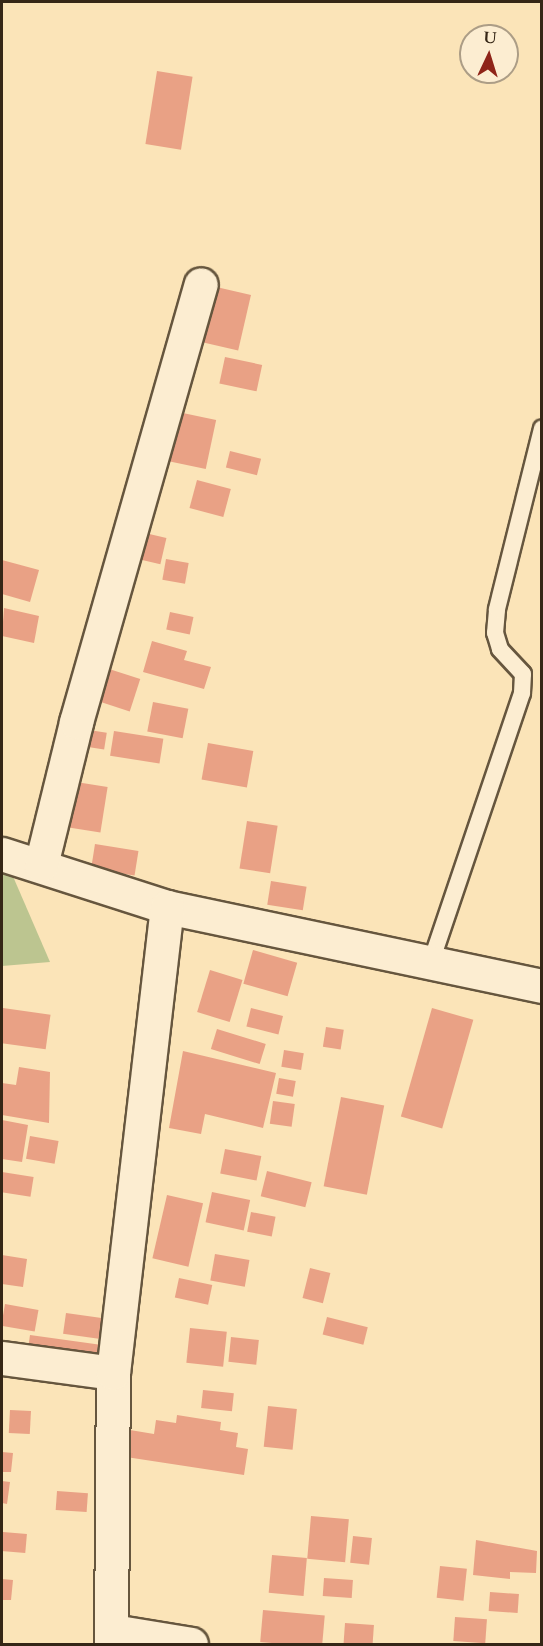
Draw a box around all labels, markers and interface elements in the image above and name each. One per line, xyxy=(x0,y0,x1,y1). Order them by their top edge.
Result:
north arrow xyxy=(459,24,519,84)
text: U xyxy=(483,27,497,49)

